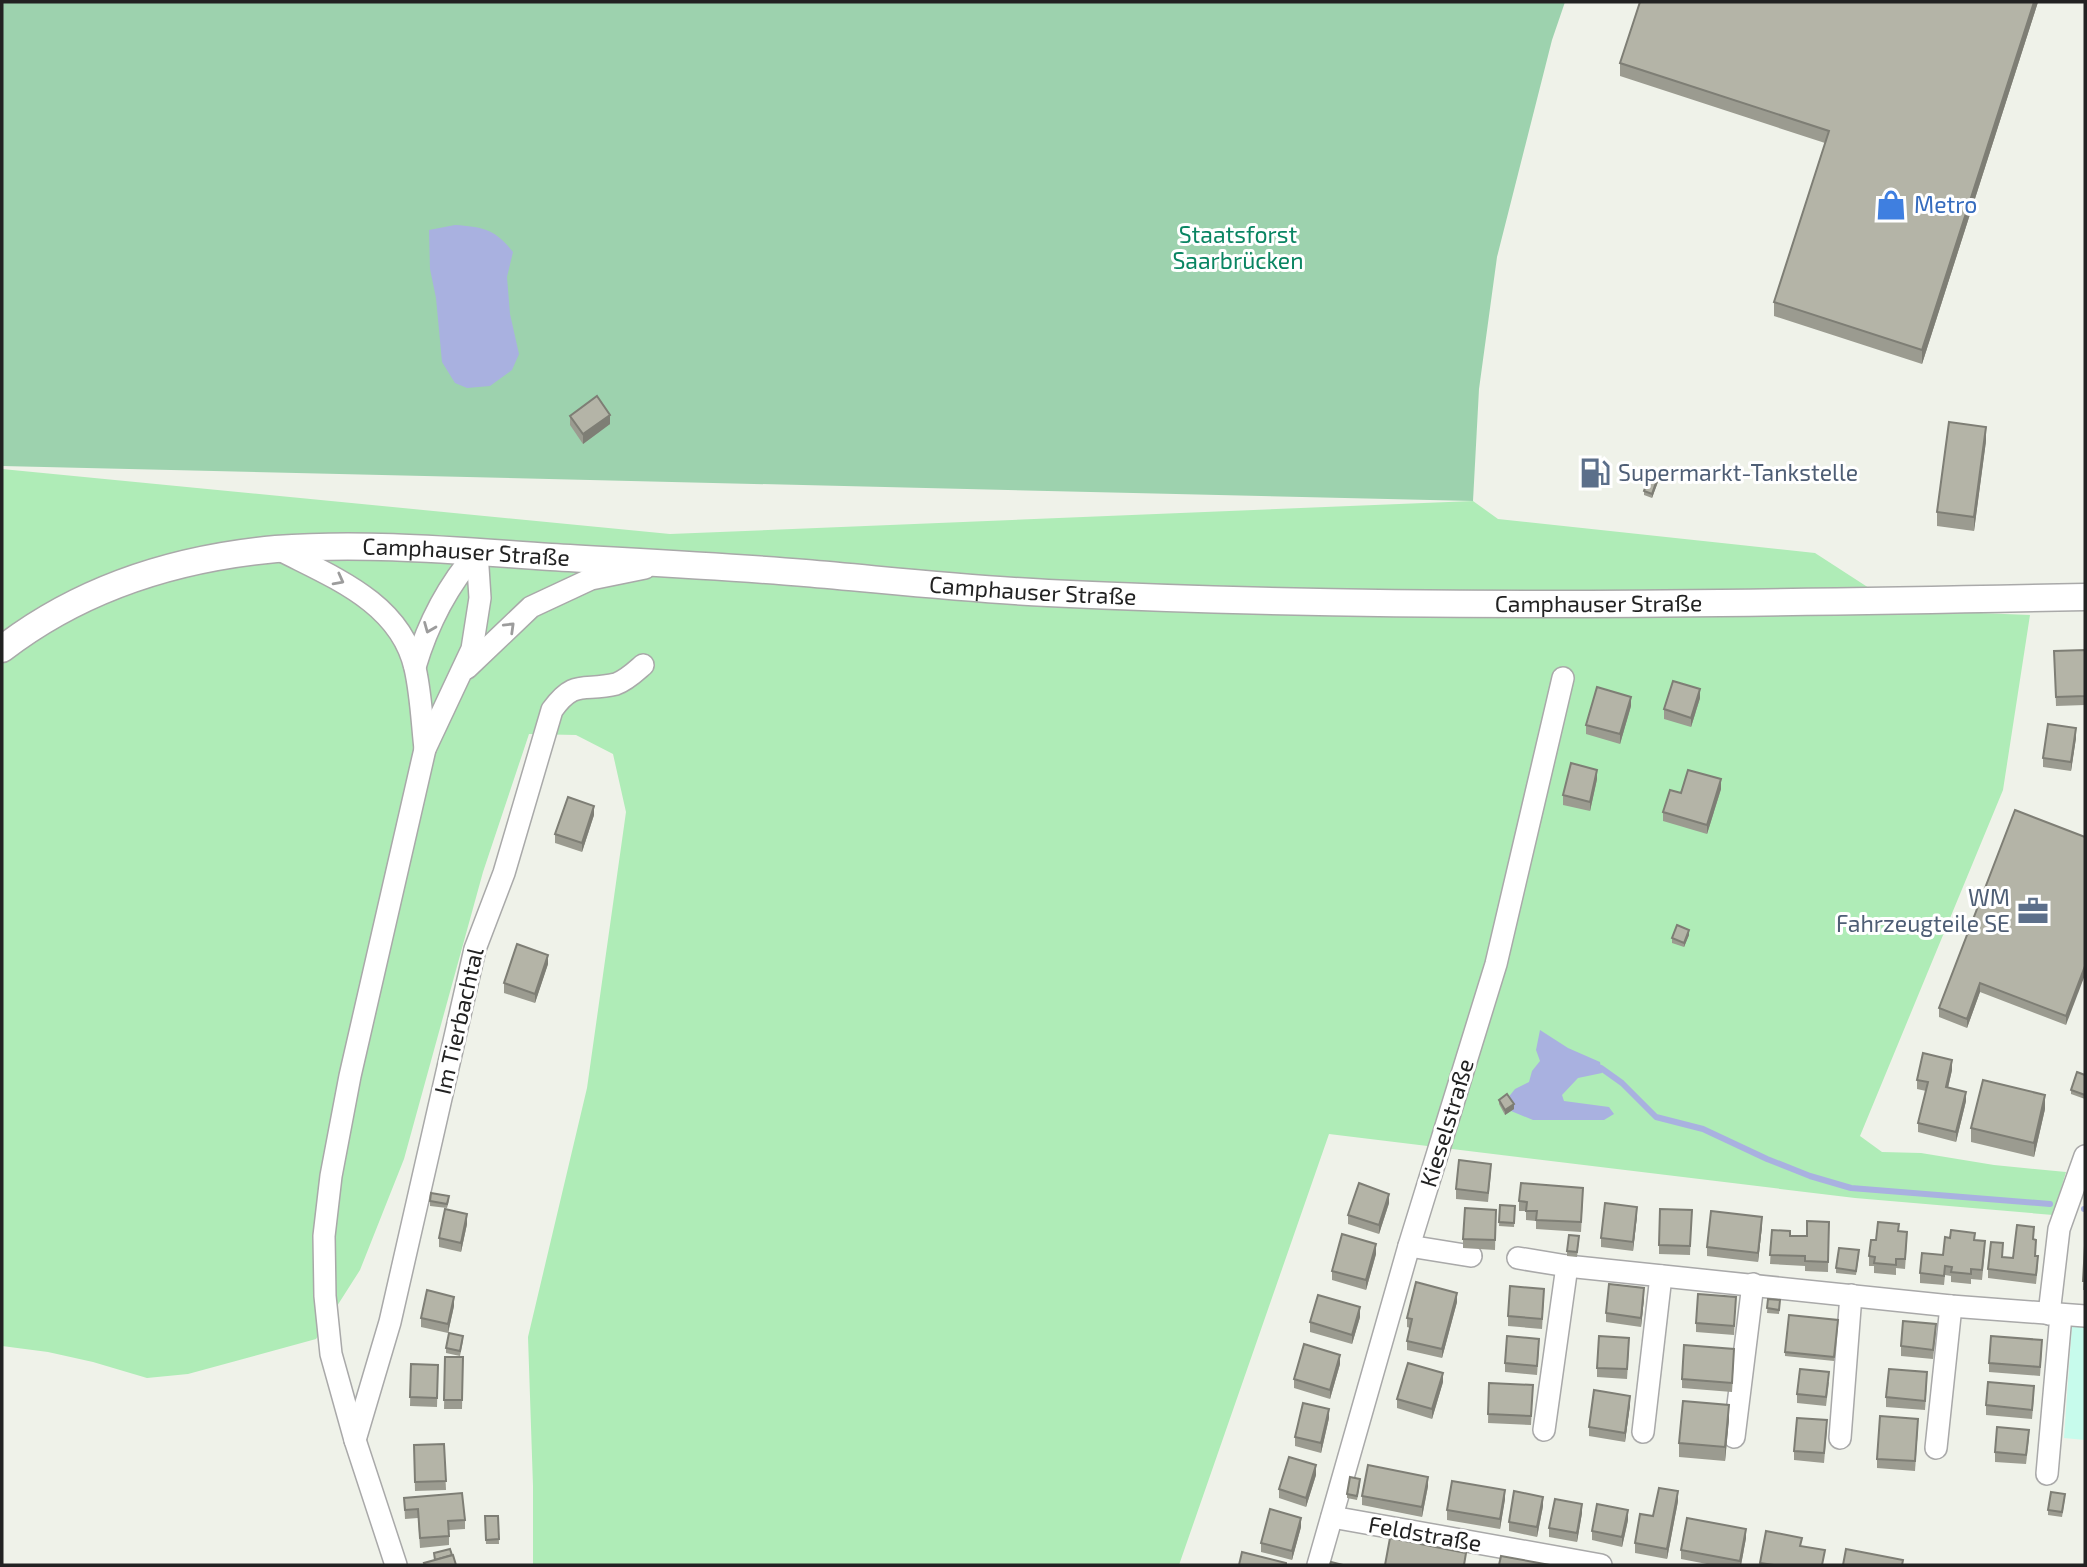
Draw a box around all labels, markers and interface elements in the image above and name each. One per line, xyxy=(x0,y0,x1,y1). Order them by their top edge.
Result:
shop icon: Metro xyxy=(1874,188,1908,222)
place label: Metro xyxy=(1914,190,1977,218)
park label: Staatsforst Saarbrücken xyxy=(1172,220,1304,274)
fuel station icon: Supermarkt-Tankstelle xyxy=(1578,456,1612,490)
place label: Supermarkt-Tankstelle xyxy=(1618,458,1858,486)
street label: Camphauser Straße xyxy=(362,532,571,571)
street label: Camphauser Straße xyxy=(928,569,1137,610)
one-way arrow xyxy=(331,572,344,586)
street label: Camphauser Straße xyxy=(1495,588,1702,617)
one-way arrow xyxy=(423,621,437,633)
one-way arrow xyxy=(502,623,515,636)
place label: WM Fahrzeugteile SE xyxy=(1836,883,2010,937)
office icon: WM Fahrzeugteile SE xyxy=(2016,894,2050,928)
street label: Im Tierbachtal xyxy=(428,944,489,1097)
street label: Kieselstraße xyxy=(1413,1055,1479,1190)
street label: Feldstraße xyxy=(1366,1509,1484,1557)

